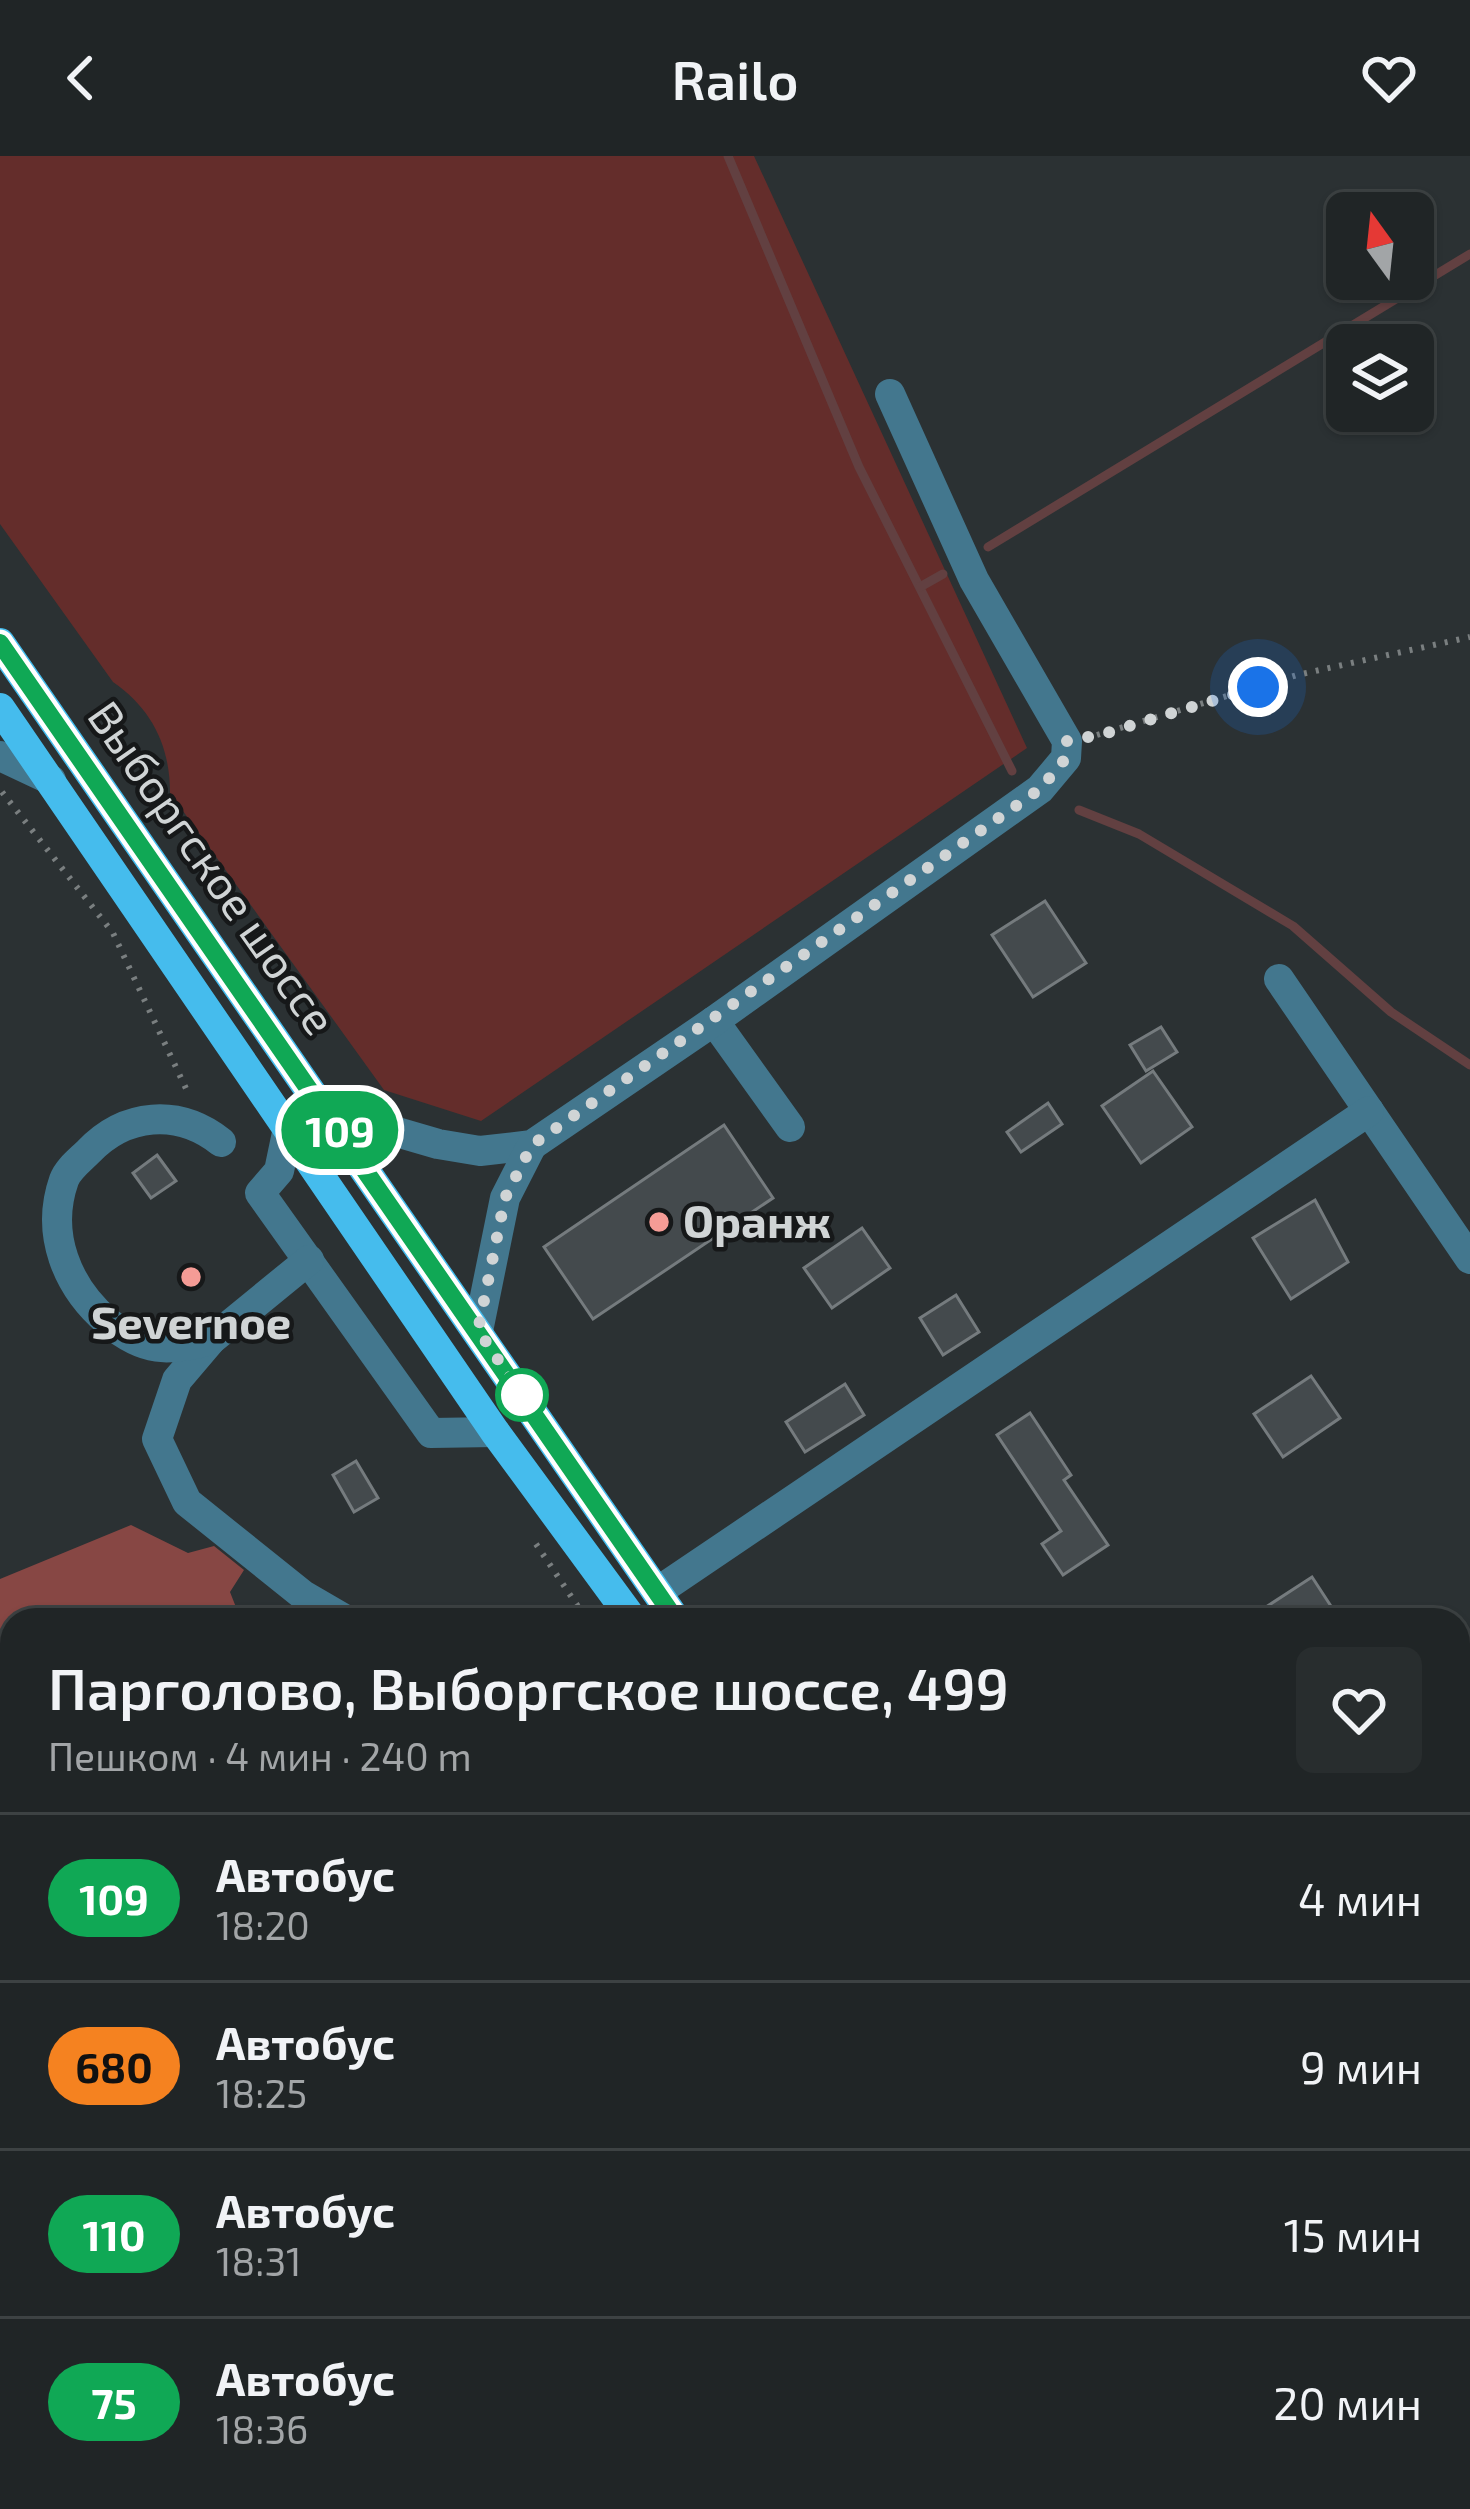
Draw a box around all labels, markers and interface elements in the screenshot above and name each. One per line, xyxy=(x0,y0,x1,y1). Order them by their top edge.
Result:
icon: back xyxy=(48,45,114,111)
icon: heart xyxy=(1356,45,1422,111)
text: Railo xyxy=(671,46,799,111)
north arrow xyxy=(1326,192,1434,300)
map controls xyxy=(1326,192,1434,432)
button: layers xyxy=(1326,324,1434,432)
your location xyxy=(1228,657,1288,717)
street label: Выборгское шоссе xyxy=(78,690,349,1044)
line badge: 109 xyxy=(271,1091,409,1169)
text: 109 xyxy=(305,1105,375,1155)
place label: Оранж xyxy=(683,1193,831,1248)
marker: Оранж xyxy=(646,1209,672,1235)
marker: Severnoe xyxy=(178,1264,204,1290)
place label: Severnoe xyxy=(91,1294,291,1348)
unlabelled marker xyxy=(497,1370,547,1420)
button: heart xyxy=(1296,1647,1422,1773)
text: Парголово, Выборгское шоссе, 499 xyxy=(48,1653,1009,1721)
text: Пешком · 4 мин · 240 m xyxy=(48,1732,472,1779)
text: Автобус xyxy=(216,1847,395,1901)
text: 4 мин xyxy=(1298,1871,1422,1925)
text: 109 xyxy=(79,1873,149,1923)
text: 18:20 xyxy=(216,1901,310,1948)
text: Автобус xyxy=(216,2015,395,2069)
text: 9 мин xyxy=(1300,2039,1422,2093)
text: 680 xyxy=(75,2041,153,2091)
text: 18:25 xyxy=(216,2069,307,2116)
text: Автобус xyxy=(216,2183,395,2237)
text: 15 мин xyxy=(1284,2207,1422,2261)
text: 110 xyxy=(83,2209,145,2259)
text: 18:31 xyxy=(216,2237,302,2284)
text: Автобус xyxy=(216,2351,395,2405)
text: 20 мин xyxy=(1273,2375,1422,2429)
text: 75 xyxy=(91,2377,137,2427)
text: 18:36 xyxy=(216,2405,308,2452)

